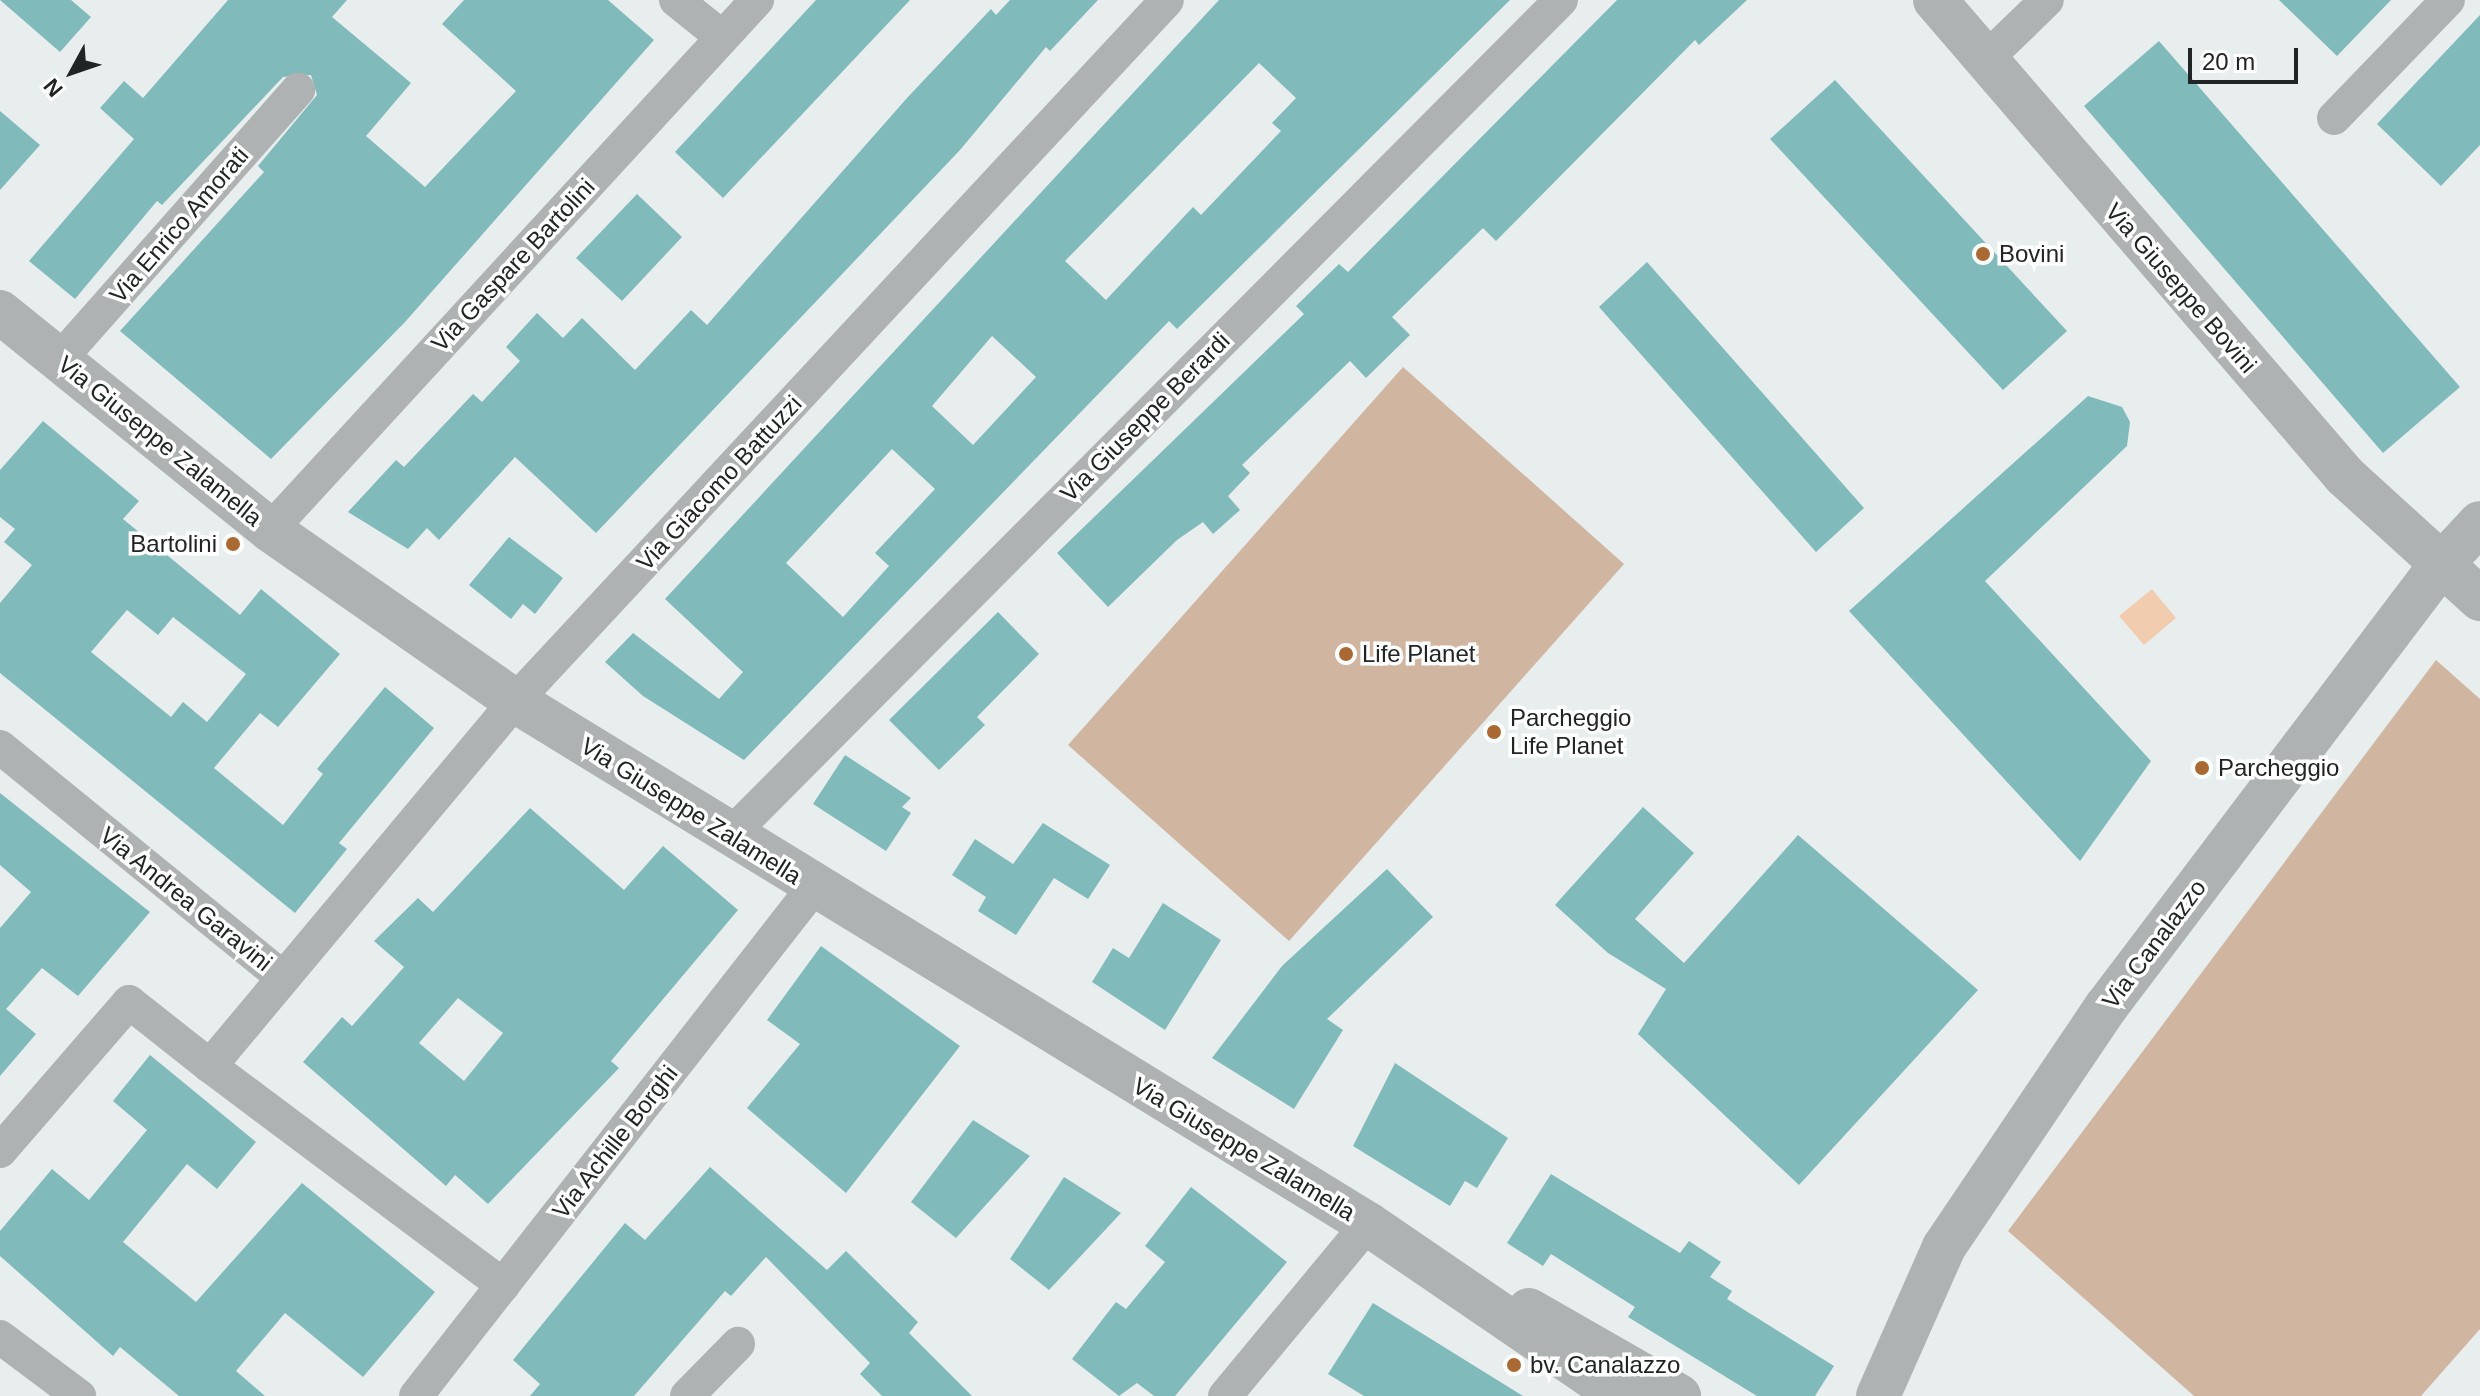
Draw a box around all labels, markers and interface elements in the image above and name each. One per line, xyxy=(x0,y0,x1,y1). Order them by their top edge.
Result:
north arrow xyxy=(32,32,112,112)
scale bar xyxy=(2192,32,2302,82)
text: 20 m xyxy=(2202,48,2255,75)
text: N xyxy=(39,74,68,102)
street label: Via Enrico Amorati xyxy=(103,141,255,309)
street label: Via Gaspare Bartolini xyxy=(425,172,601,358)
street label: Via Giuseppe Bovini xyxy=(2099,197,2263,379)
place label: Bovini xyxy=(1999,240,2064,268)
marker: Bovini xyxy=(1974,245,1992,263)
street label: Via Giuseppe Berardi xyxy=(1054,326,1236,508)
street label: Via Giuseppe Zalamella xyxy=(52,350,268,532)
street label: Via Giacomo Battuzzi xyxy=(630,389,808,577)
place label: Bartolini xyxy=(130,530,217,558)
marker: Bartolini xyxy=(224,535,242,553)
place label: Life Planet xyxy=(1362,640,1475,668)
marker: Life Planet xyxy=(1337,645,1355,663)
place label: Parcheggio Life Planet xyxy=(1510,704,1631,760)
marker: Parcheggio Life Planet xyxy=(1485,723,1503,741)
street label: Via Giuseppe Zalamella xyxy=(576,731,806,891)
place label: Parcheggio xyxy=(2218,754,2339,782)
marker: Parcheggio xyxy=(2193,759,2211,777)
street label: Via Andrea Garavini xyxy=(94,820,278,978)
street label: Via Canalazzo xyxy=(2096,874,2212,1014)
street label: Via Achille Borghi xyxy=(546,1059,684,1225)
street label: Via Giuseppe Zalamella xyxy=(1128,1071,1360,1227)
place label: bv. Canalazzo xyxy=(1530,1351,1680,1379)
marker: bv. Canalazzo xyxy=(1505,1356,1523,1374)

